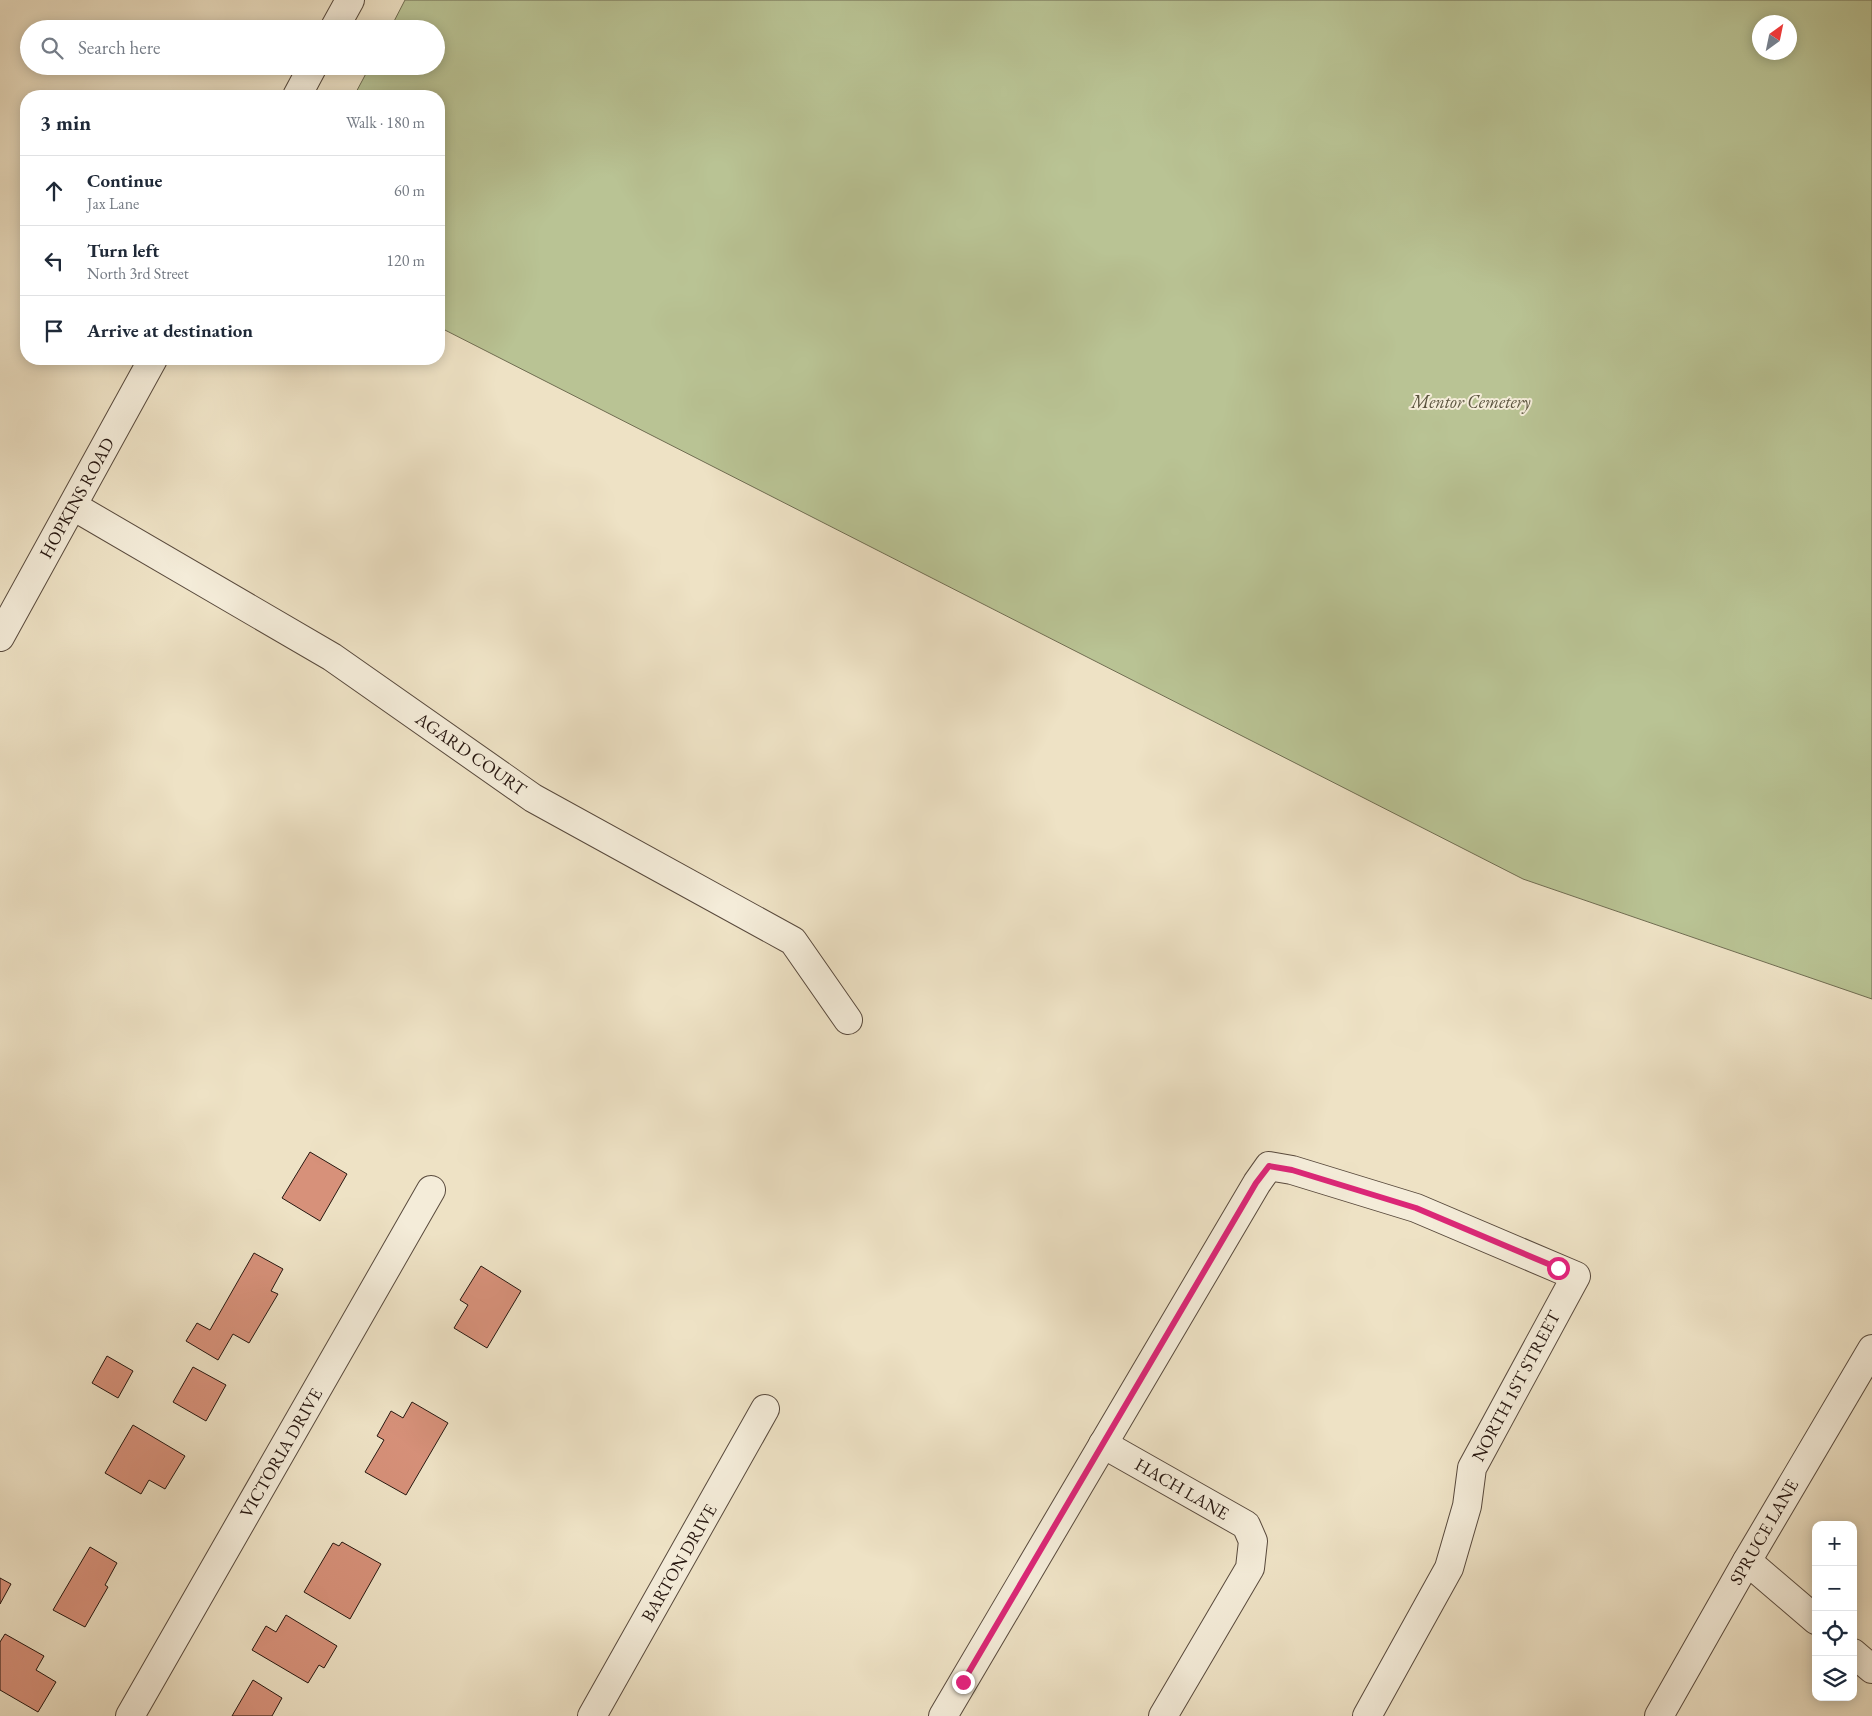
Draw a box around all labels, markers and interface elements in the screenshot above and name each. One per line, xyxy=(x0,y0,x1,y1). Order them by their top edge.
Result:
north arrow xyxy=(1752,15,1797,60)
search box xyxy=(20,20,445,75)
icon: search xyxy=(38,34,66,62)
text: Search here xyxy=(78,35,160,60)
text: 3 min xyxy=(40,109,91,136)
text: Walk · 180 m xyxy=(346,112,425,133)
text: Continue xyxy=(87,168,162,193)
icon: ahead xyxy=(40,177,68,205)
text: 60 m xyxy=(394,180,425,201)
text: Jax Lane xyxy=(87,193,139,214)
text: Turn left xyxy=(87,238,159,263)
icon: left xyxy=(40,247,68,275)
text: 120 m xyxy=(386,250,425,271)
text: North 3rd Street xyxy=(87,263,189,284)
icon: arrive xyxy=(40,317,68,345)
text: Arrive at destination xyxy=(87,318,253,343)
park label: Mentor Cemetery xyxy=(1410,390,1531,414)
street label: HOPKINS ROAD xyxy=(34,433,119,562)
street label: AGARD COURT xyxy=(410,706,532,801)
route start xyxy=(1547,1257,1570,1280)
street label: NORTH 1ST STREET xyxy=(1466,1306,1565,1465)
street label: VICTORIA DRIVE xyxy=(234,1384,327,1522)
street label: HACH LANE xyxy=(1131,1452,1233,1525)
street label: SPRUCE LANE xyxy=(1724,1475,1803,1589)
street label: BARTON DRIVE xyxy=(636,1500,722,1626)
map controls xyxy=(1812,1521,1857,1701)
button: + xyxy=(1812,1521,1857,1566)
button: − xyxy=(1812,1566,1857,1611)
button: locate xyxy=(1812,1611,1857,1656)
button: layers xyxy=(1812,1656,1857,1701)
route end xyxy=(952,1671,975,1694)

